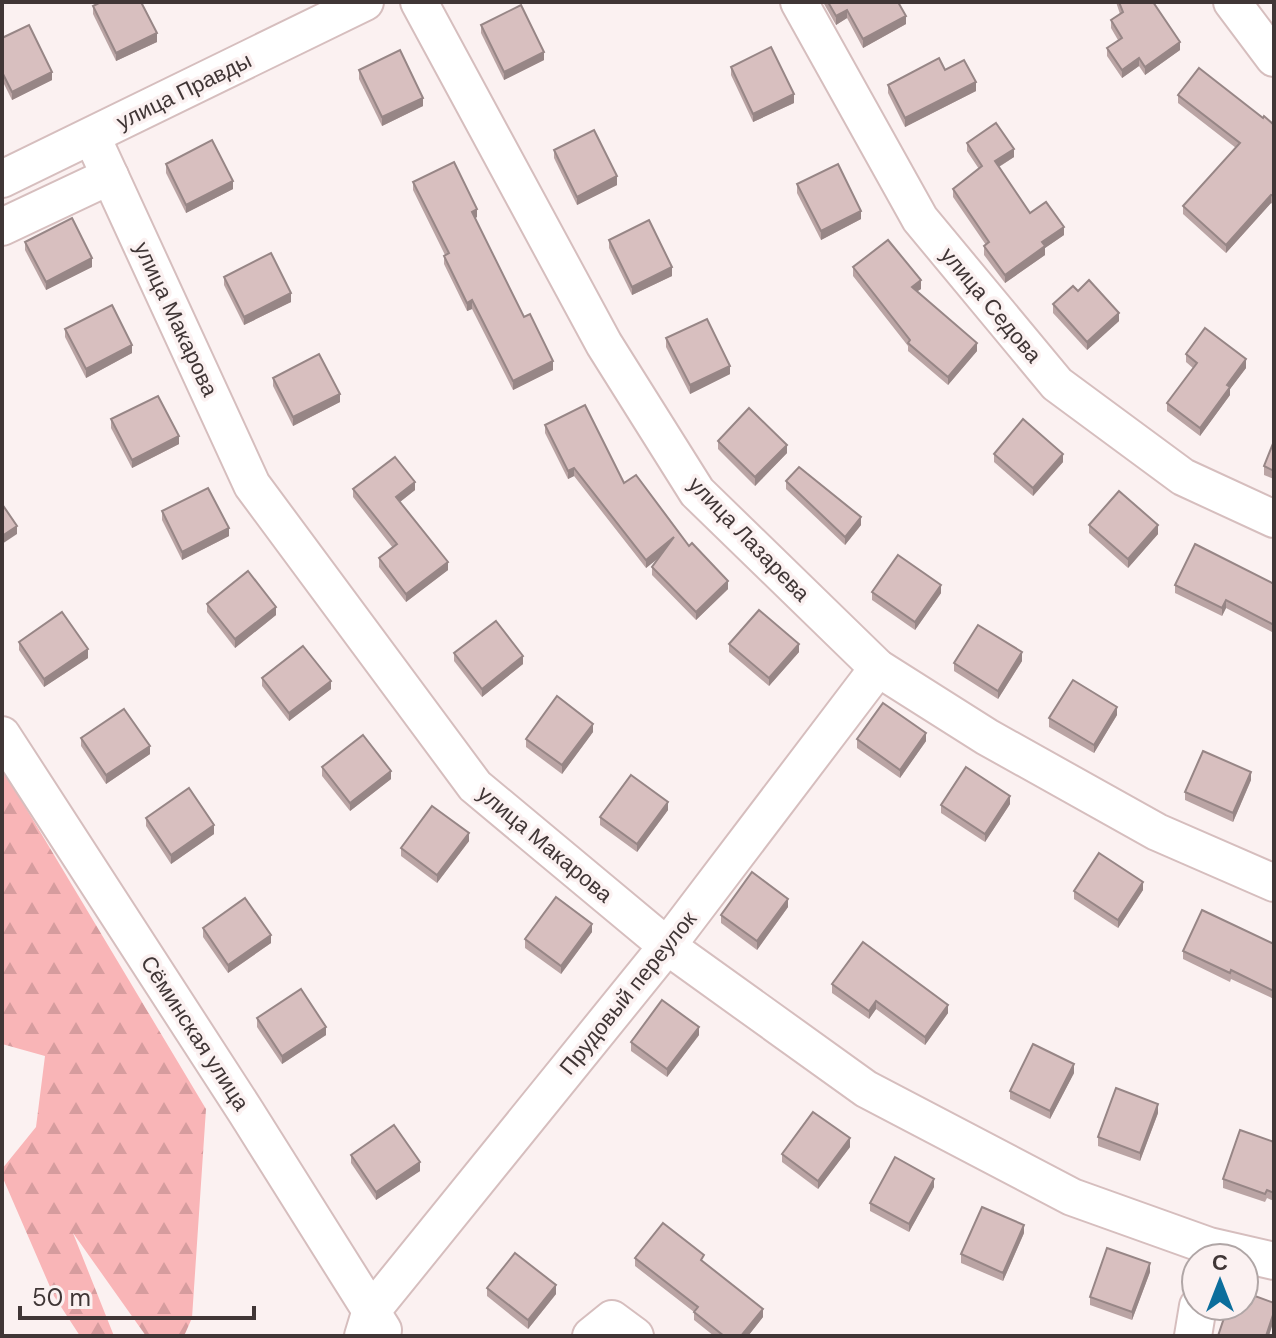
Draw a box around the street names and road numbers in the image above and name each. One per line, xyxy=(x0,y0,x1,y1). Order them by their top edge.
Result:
street label: улица Правды xyxy=(112,46,256,136)
street label: улица Макарова xyxy=(127,237,225,402)
street label: улица Седова xyxy=(934,241,1048,370)
street label: улица Лазарева xyxy=(682,470,817,608)
street label: улица Макарова xyxy=(471,779,619,909)
street label: Прудовый переулок xyxy=(553,905,703,1081)
street label: Сёминская улица xyxy=(134,950,256,1117)

